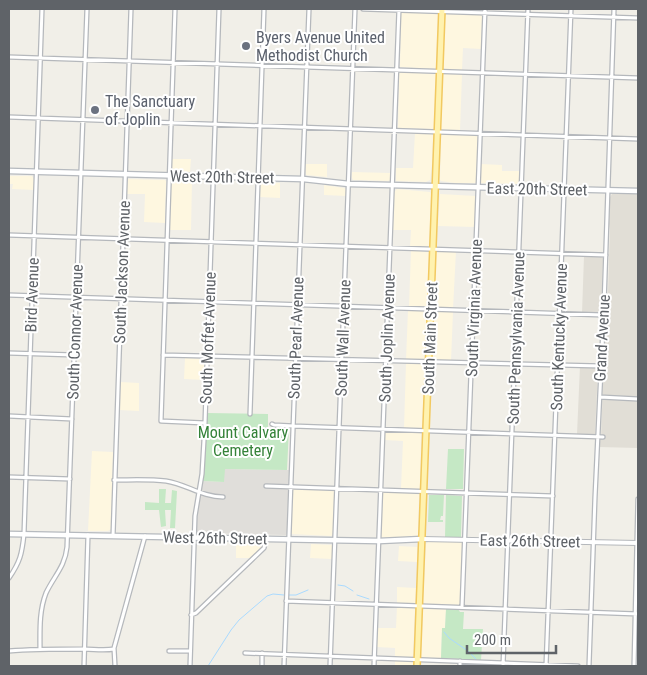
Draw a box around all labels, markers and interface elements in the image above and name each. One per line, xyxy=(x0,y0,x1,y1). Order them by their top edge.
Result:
place label: Byers Avenue United Methodist Church xyxy=(256,28,385,65)
marker: Byers Avenue United Methodist Church xyxy=(240,40,252,52)
place label: The Sanctuary of Joplin xyxy=(105,92,195,129)
marker: The Sanctuary of Joplin xyxy=(89,104,101,116)
street label: West 20th Street xyxy=(170,167,275,187)
street label: East 20th Street xyxy=(486,179,588,199)
street label: South Jackson Avenue xyxy=(110,200,134,344)
street label: South Virginia Avenue xyxy=(462,239,486,377)
street label: South Pennsylvania Avenue xyxy=(503,251,529,425)
street label: Bird Avenue xyxy=(21,257,43,333)
street label: South Kentucky Avenue xyxy=(547,263,571,411)
street label: South Connor Avenue xyxy=(63,264,87,400)
street label: South Moffet Avenue xyxy=(196,272,220,404)
street label: South Joplin Avenue xyxy=(375,273,399,403)
street label: South Pearl Avenue xyxy=(284,277,308,399)
street label: South Wall Avenue xyxy=(331,279,355,397)
street label: South Main Street xyxy=(419,281,441,395)
street label: Grand Avenue xyxy=(590,294,614,382)
park label: Mount Calvary Cemetery xyxy=(198,423,289,460)
street label: West 26th Street xyxy=(163,528,268,548)
street label: East 26th Street xyxy=(479,531,581,551)
scale bar xyxy=(467,622,556,654)
text: 200 m xyxy=(474,631,511,649)

